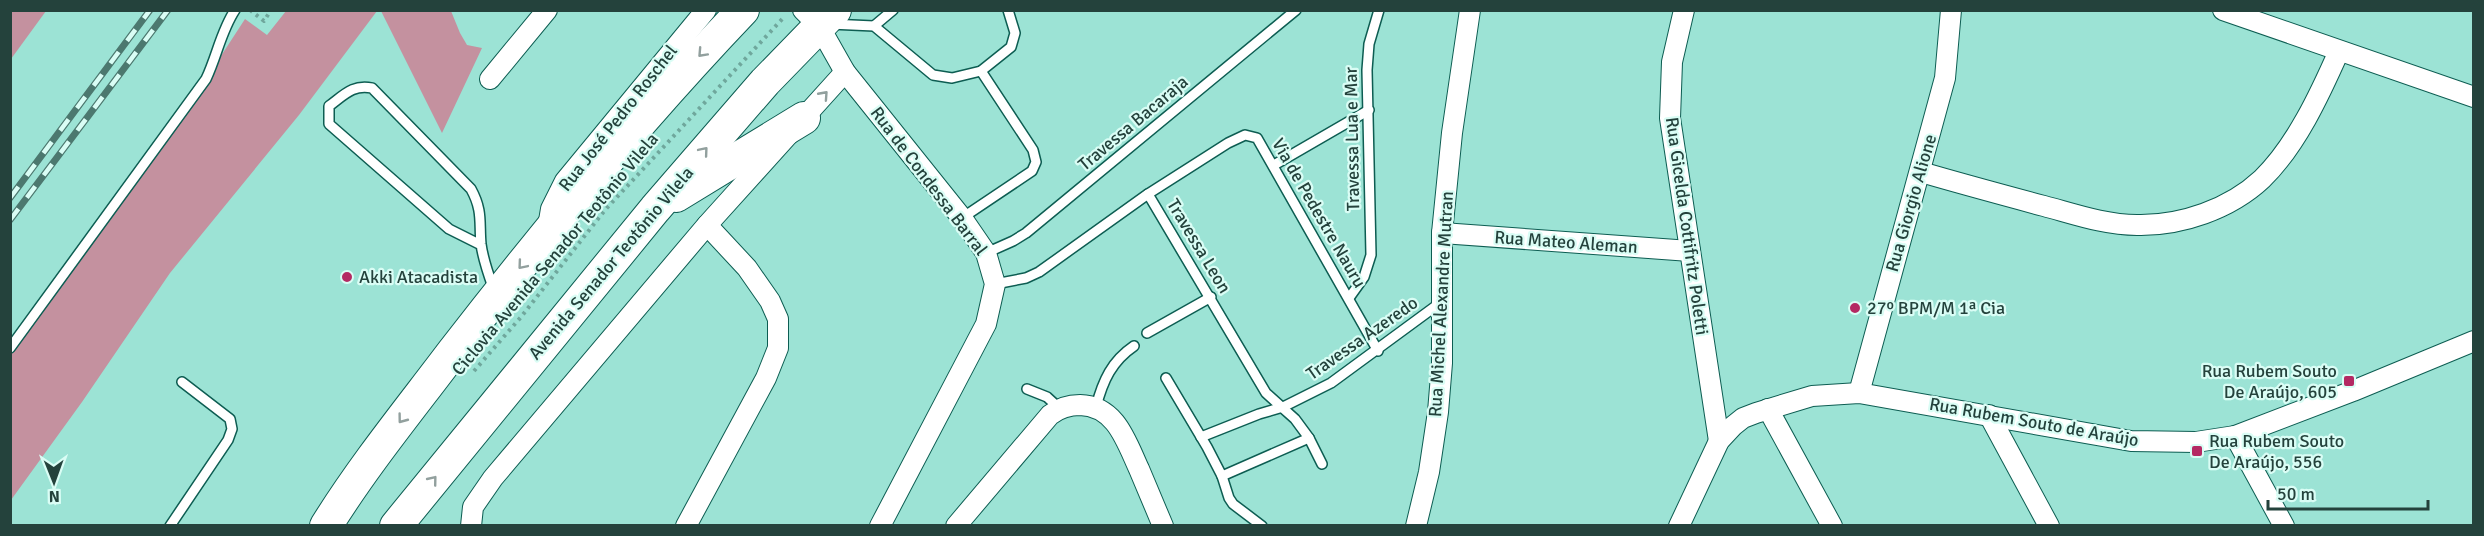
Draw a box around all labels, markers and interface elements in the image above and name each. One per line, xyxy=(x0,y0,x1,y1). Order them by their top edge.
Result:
street label: Rua José Pedro Roschel xyxy=(554,40,682,196)
one-way arrow xyxy=(698,46,709,57)
street label: Travessa Lua e Mar xyxy=(1340,66,1364,211)
street label: Travessa Bacaraja xyxy=(1074,71,1192,175)
one-way arrow xyxy=(817,91,828,102)
street label: Rua de Condessa Barral xyxy=(866,102,992,260)
street label: Rua Gicelda Cottifritz Poletti xyxy=(1661,116,1713,336)
street label: Ciclovia Avenida Senador Teotônio Vilela xyxy=(447,128,663,380)
street label: Rua Giorgio Alione xyxy=(1881,132,1941,274)
street label: Via de Pedestre Nauru xyxy=(1267,134,1371,292)
one-way arrow xyxy=(697,147,708,158)
street label: Avenida Senador Teotônio Vilela xyxy=(524,162,698,364)
street label: Rua Michel Alexandre Mutran xyxy=(1424,190,1458,418)
street label: Travessa Leon xyxy=(1162,195,1236,297)
street label: Rua Mateo Aleman xyxy=(1494,226,1638,258)
one-way arrow xyxy=(518,258,529,269)
place label: Akki Atacadista xyxy=(359,266,478,288)
marker: Akki Atacadista xyxy=(340,270,354,284)
street label: Travessa Azeredo xyxy=(1302,291,1422,385)
place label: 27º BPM/M 1ª Cia xyxy=(1867,297,2005,319)
marker: 27º BPM/M 1ª Cia xyxy=(1848,301,1862,315)
place label: Rua Rubem Souto De Araújo, 605 xyxy=(2202,360,2337,403)
marker: Rua Rubem Souto De Araújo, 605 xyxy=(2342,374,2356,388)
street label: Rua Rubem Souto de Araújo xyxy=(1928,393,2140,451)
one-way arrow xyxy=(398,413,409,424)
place label: Rua Rubem Souto De Araújo, 556 xyxy=(2209,430,2344,473)
marker: Rua Rubem Souto De Araújo, 556 xyxy=(2190,444,2204,458)
north arrow xyxy=(24,452,84,512)
scale bar xyxy=(2268,473,2428,511)
one-way arrow xyxy=(425,475,436,486)
text: 50 m xyxy=(2277,483,2315,505)
text: N xyxy=(49,486,60,506)

